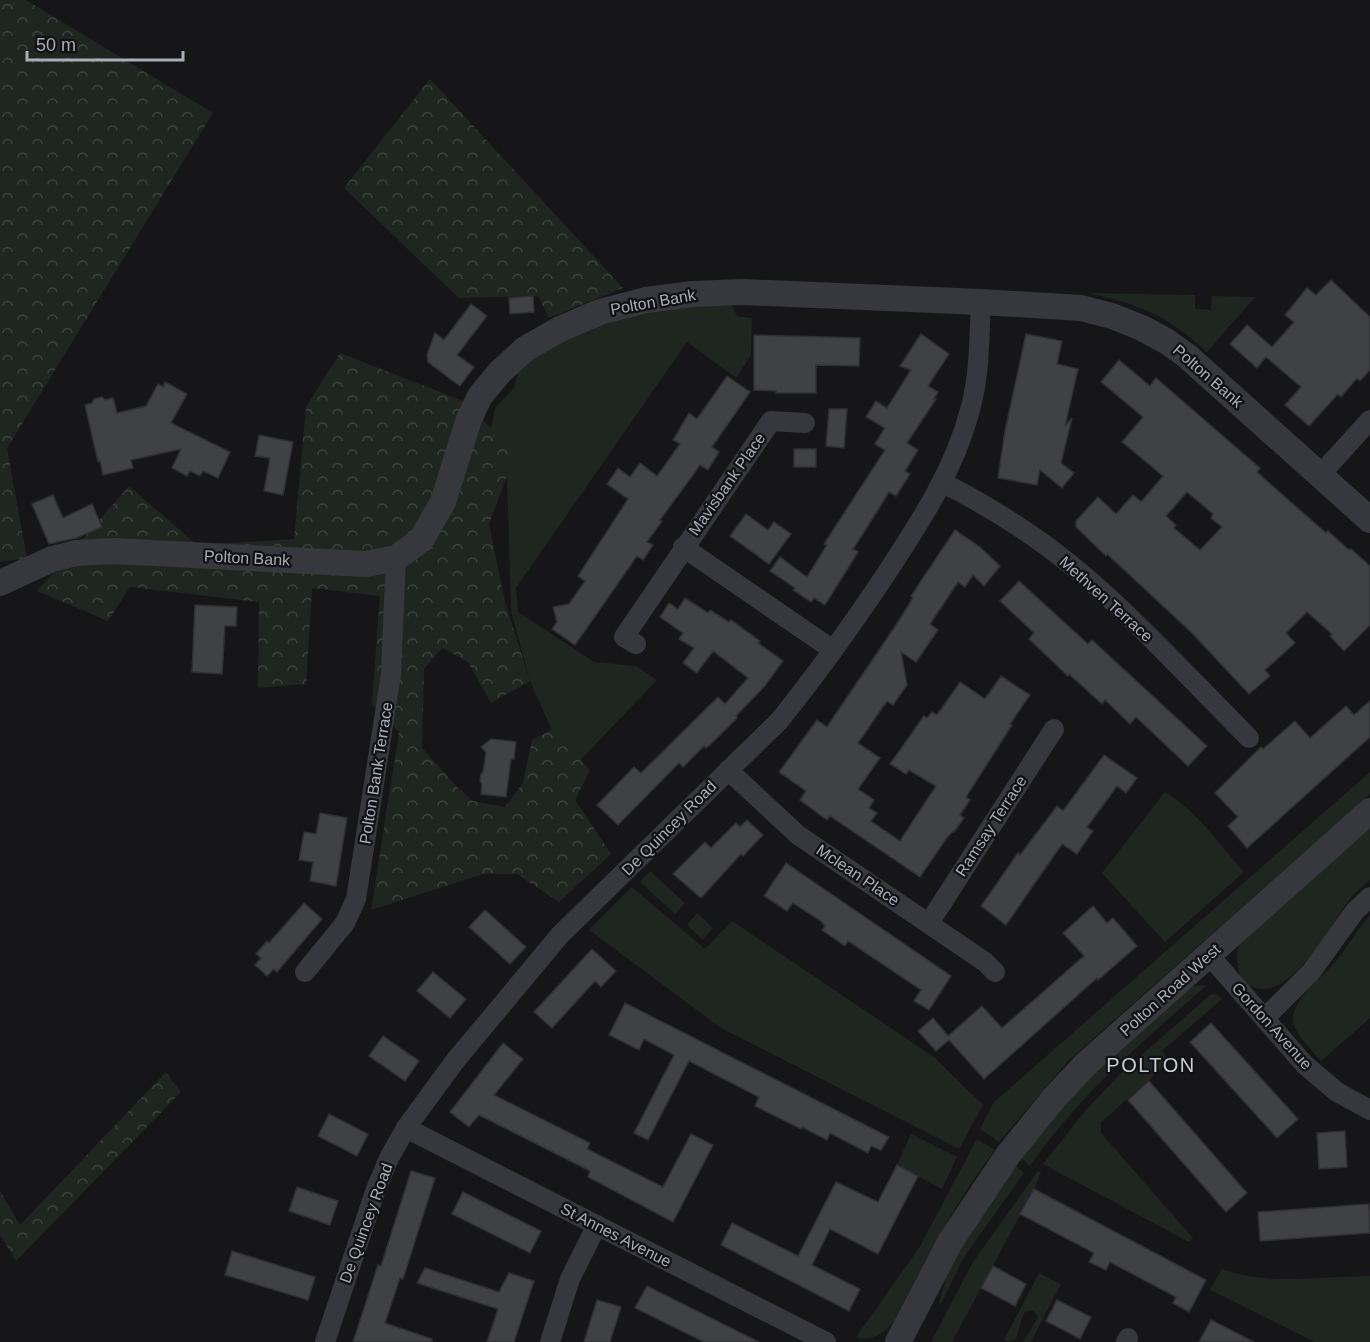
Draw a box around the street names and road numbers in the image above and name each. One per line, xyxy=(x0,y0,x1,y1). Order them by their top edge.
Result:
street label: Polton Bank xyxy=(609,286,698,318)
street label: Polton Bank xyxy=(1170,341,1247,411)
street label: Mavisbank Place xyxy=(685,430,769,538)
street label: Polton Bank xyxy=(203,547,292,569)
street label: Methven Terrace xyxy=(1056,553,1156,645)
street label: Polton Bank Terrace xyxy=(356,701,396,845)
street label: Ramsay Terrace xyxy=(952,773,1030,879)
street label: De Quincey Road xyxy=(618,777,720,879)
street label: Mclean Place xyxy=(813,841,903,909)
street label: Polton Road West xyxy=(1117,940,1224,1039)
street label: Gordon Avenue xyxy=(1229,979,1315,1073)
street label: De Quincey Road xyxy=(336,1161,396,1285)
street label: St Annes Avenue xyxy=(558,1200,674,1270)

